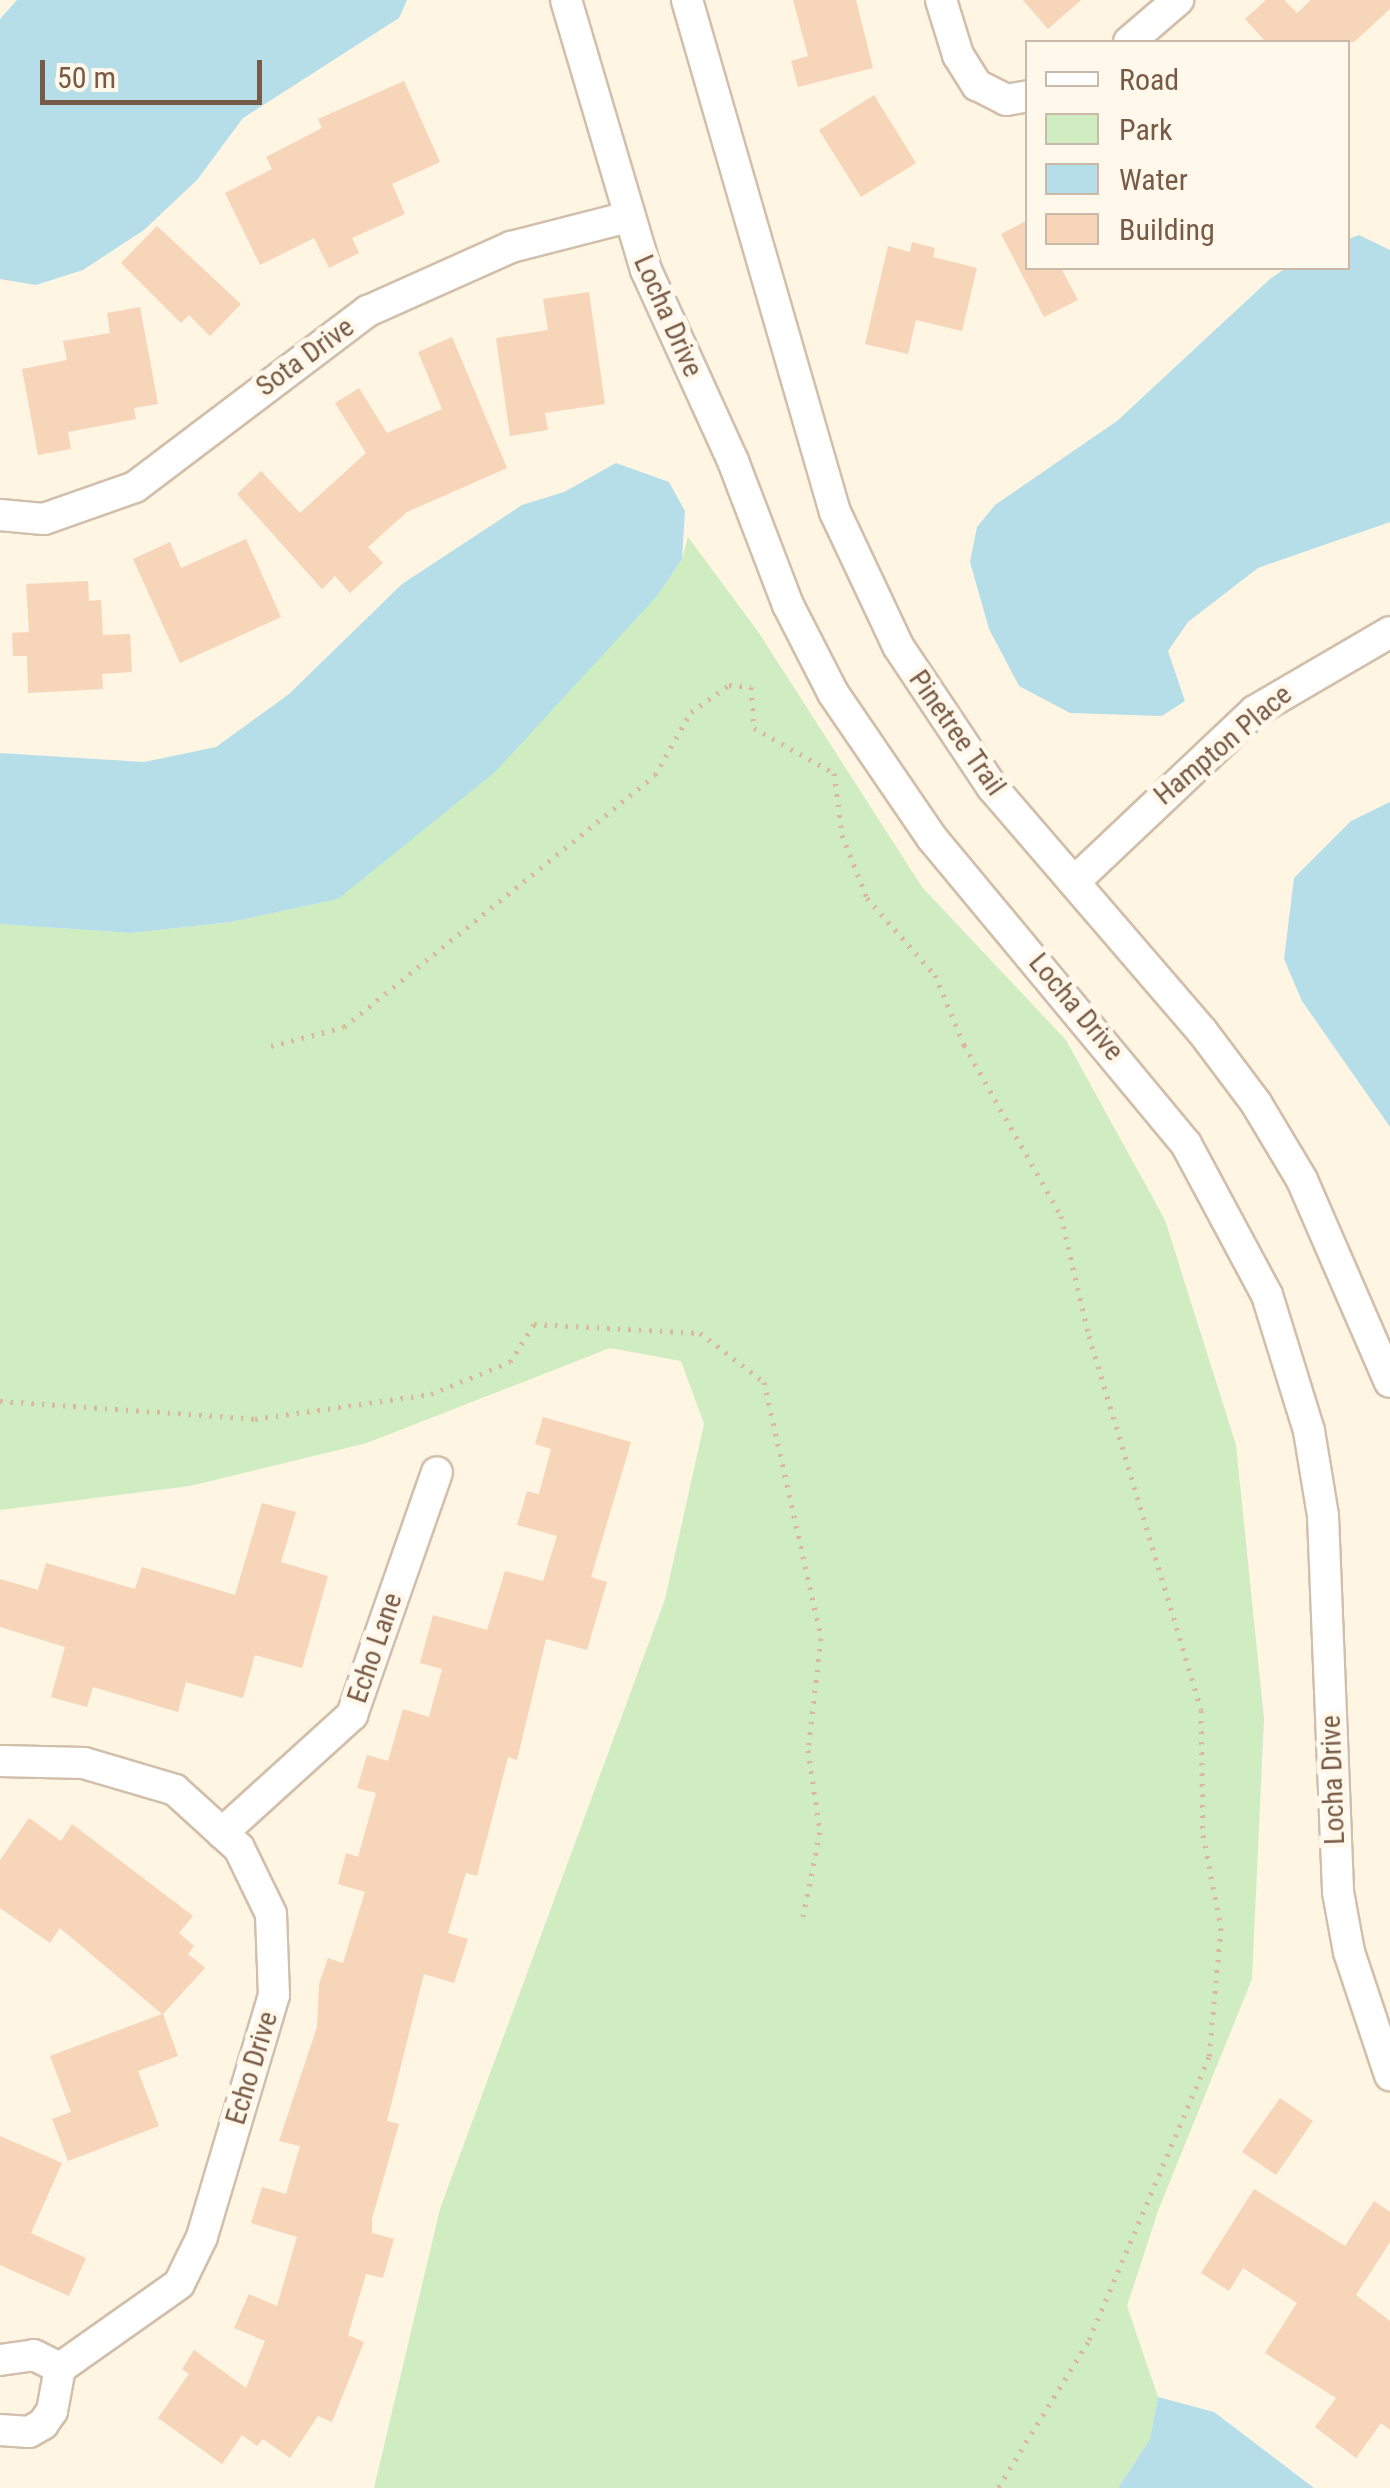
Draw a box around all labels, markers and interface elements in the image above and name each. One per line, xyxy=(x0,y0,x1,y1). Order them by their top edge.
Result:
scale bar xyxy=(45,40,268,102)
legend xyxy=(1025,40,1350,270)
text: 50 m xyxy=(57,60,116,95)
text: Road xyxy=(1119,62,1179,97)
text: Park xyxy=(1119,112,1173,147)
text: Water xyxy=(1119,162,1188,197)
text: Building xyxy=(1119,212,1215,247)
street label: Locha Drive xyxy=(626,250,710,382)
street label: Sota Drive xyxy=(250,310,360,404)
street label: Pinetree Trail xyxy=(901,664,1013,802)
street label: Hampton Place xyxy=(1147,678,1299,812)
street label: Locha Drive xyxy=(1022,947,1130,1067)
street label: Echo Lane xyxy=(341,1589,409,1707)
street label: Locha Drive xyxy=(1314,1715,1352,1845)
street label: Echo Drive xyxy=(219,2007,285,2129)

